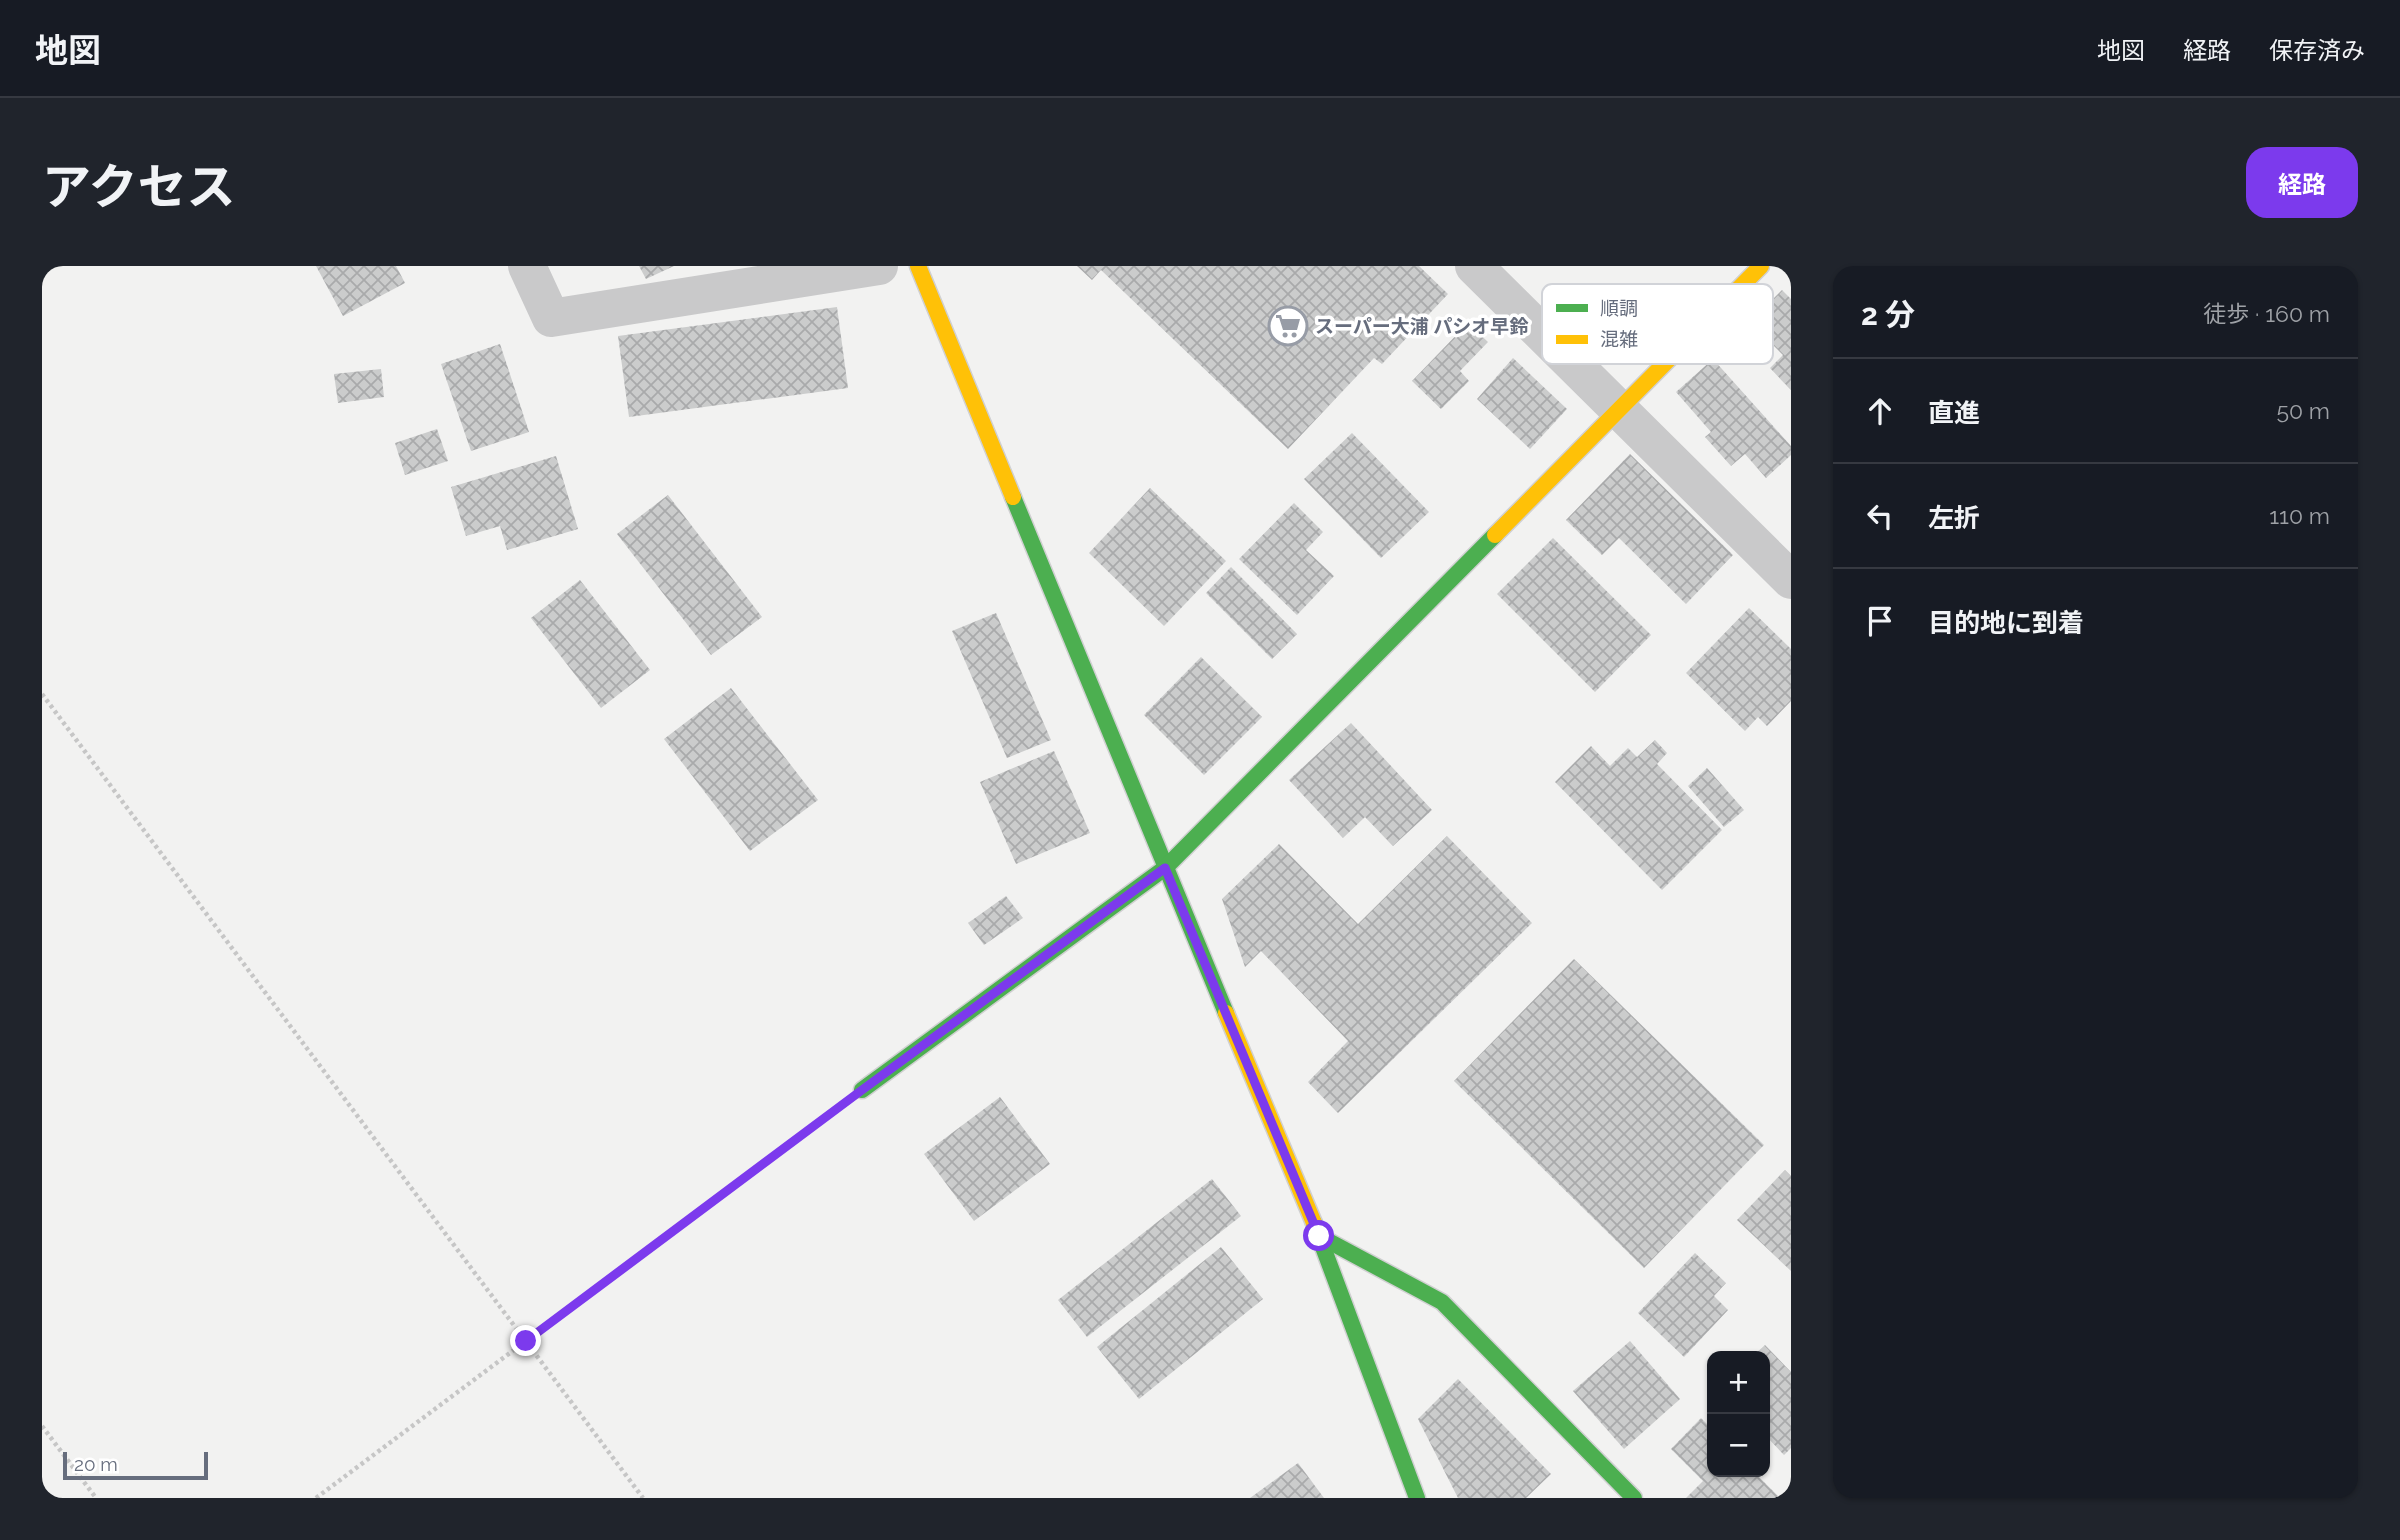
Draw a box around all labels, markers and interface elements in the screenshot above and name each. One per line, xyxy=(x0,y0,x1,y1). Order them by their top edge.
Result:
text: 地図 xyxy=(35,31,101,70)
text: 地図 xyxy=(2097,36,2145,65)
text: 経路 xyxy=(2183,36,2231,65)
text: 保存済み xyxy=(2269,36,2365,65)
button: 経路 xyxy=(2246,147,2358,218)
text: アクセス xyxy=(42,158,236,215)
legend xyxy=(1542,284,1773,364)
text: 順調 xyxy=(1600,297,1638,319)
text: 2 分 xyxy=(1861,297,1915,332)
text: 徒歩 · 160 m xyxy=(2203,300,2330,327)
supermarket icon: スーパー大浦 パシオ早鈴 xyxy=(1267,305,1309,347)
place label: スーパー大浦 パシオ早鈴 xyxy=(1315,315,1529,337)
text: 混雑 xyxy=(1600,328,1638,350)
icon: ahead xyxy=(1861,392,1899,430)
text: 50 m xyxy=(2276,397,2330,424)
text: 直進 xyxy=(1928,398,1980,428)
icon: left xyxy=(1861,497,1899,535)
text: 110 m xyxy=(2269,502,2330,529)
text: 左折 xyxy=(1928,503,1980,533)
icon: arrive xyxy=(1861,602,1899,640)
text: 目的地に到着 xyxy=(1928,608,2084,638)
route start xyxy=(1303,1220,1334,1251)
route end xyxy=(510,1325,541,1356)
map controls xyxy=(1707,1351,1770,1477)
button: + xyxy=(1707,1351,1770,1414)
button: − xyxy=(1707,1414,1770,1477)
scale bar xyxy=(63,1449,208,1481)
text: 20 m xyxy=(74,1453,118,1475)

